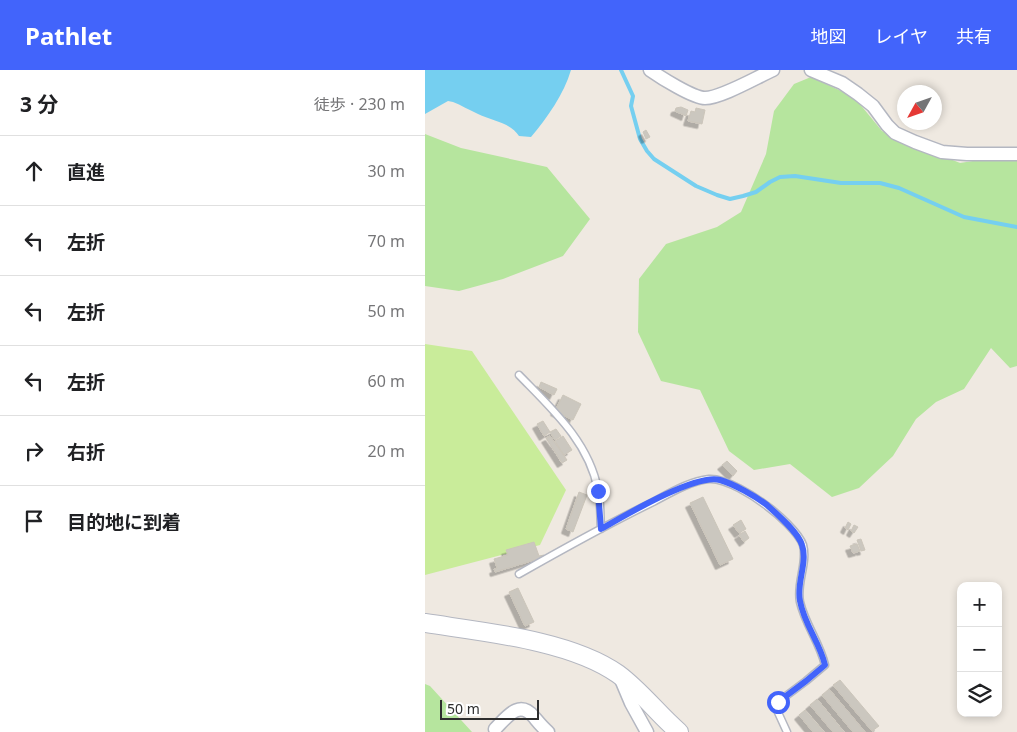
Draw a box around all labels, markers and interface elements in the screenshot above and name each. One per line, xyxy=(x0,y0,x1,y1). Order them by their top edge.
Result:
text: Pathlet xyxy=(25,19,112,52)
text: 地図 xyxy=(811,24,847,48)
text: レイヤ xyxy=(875,24,928,48)
text: 共有 xyxy=(956,24,992,48)
north arrow xyxy=(897,85,942,130)
text: 3 分 xyxy=(20,90,58,118)
text: 徒歩 · 230 m xyxy=(314,93,405,115)
icon: ahead xyxy=(20,157,48,185)
text: 直進 xyxy=(67,159,105,185)
text: 30 m xyxy=(368,160,405,182)
icon: left xyxy=(20,227,48,255)
text: 左折 xyxy=(67,229,105,255)
text: 70 m xyxy=(368,230,405,252)
icon: left xyxy=(20,297,48,325)
text: 左折 xyxy=(67,299,105,325)
text: 50 m xyxy=(368,300,405,322)
icon: left xyxy=(20,367,48,395)
text: 左折 xyxy=(67,369,105,395)
text: 60 m xyxy=(368,370,405,392)
icon: right xyxy=(20,437,48,465)
text: 右折 xyxy=(67,439,105,465)
text: 20 m xyxy=(368,440,405,462)
route end xyxy=(587,480,610,503)
icon: arrive xyxy=(20,507,48,535)
text: 目的地に到着 xyxy=(67,509,181,535)
map controls xyxy=(957,582,1002,717)
button: + xyxy=(957,582,1002,627)
button: − xyxy=(957,627,1002,672)
button: layers xyxy=(957,672,1002,717)
route start xyxy=(767,691,790,714)
scale bar xyxy=(440,697,539,720)
text: 50 m xyxy=(447,699,480,718)

